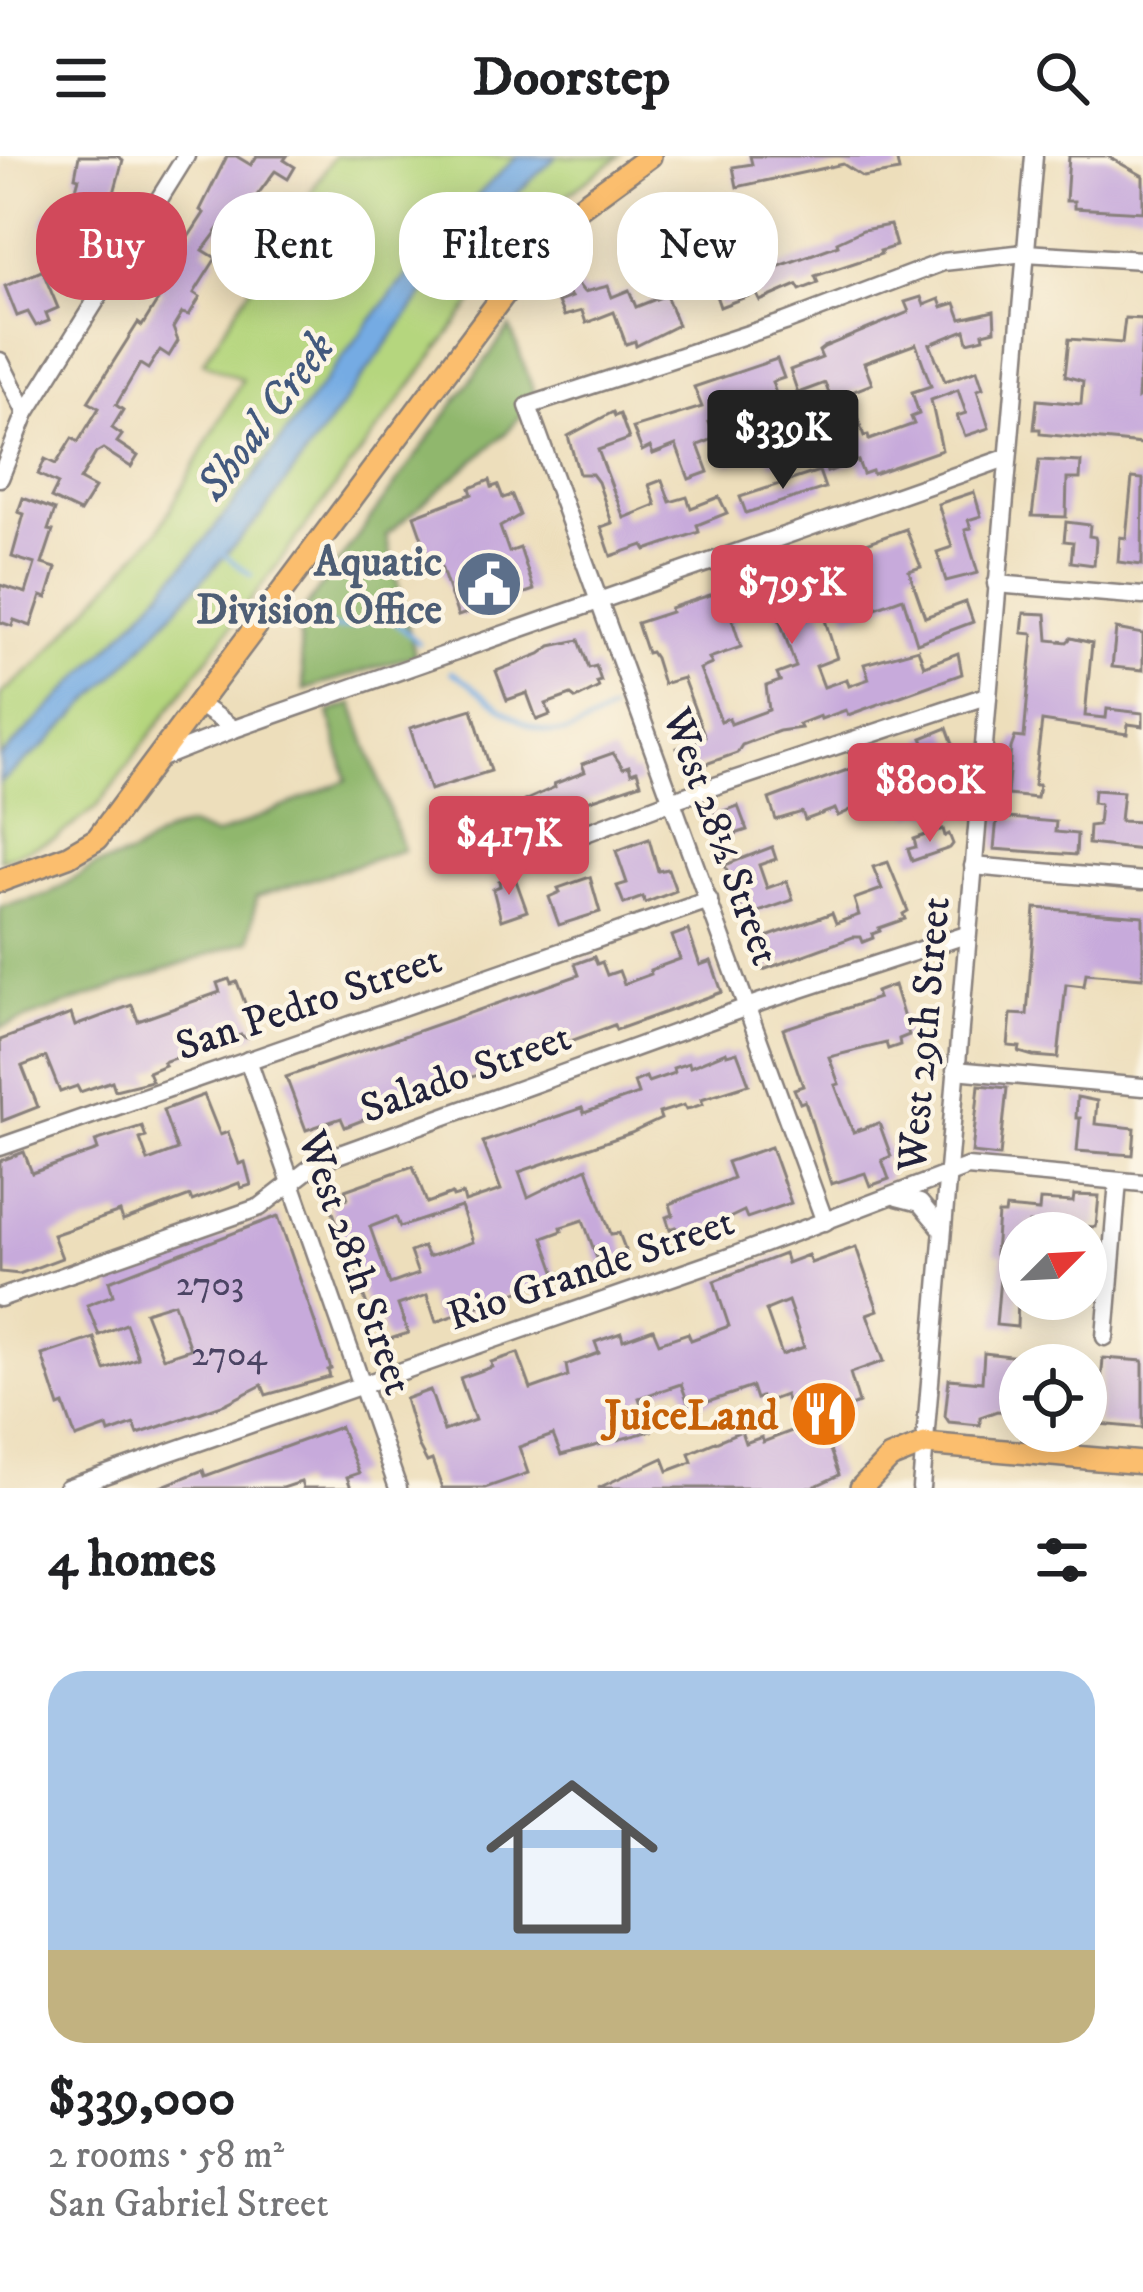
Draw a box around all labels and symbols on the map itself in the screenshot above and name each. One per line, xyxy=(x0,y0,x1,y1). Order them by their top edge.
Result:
water label: Shoal Creek xyxy=(184,321,348,513)
pin: $339K xyxy=(699,390,867,492)
place label: Aquatic Division Office xyxy=(196,537,442,637)
pin: $795K xyxy=(708,545,876,647)
public building icon: Aquatic Division Office xyxy=(454,549,524,619)
street label: West 28½ Street xyxy=(649,701,791,972)
pin: $800K xyxy=(846,743,1014,845)
pin: $417K xyxy=(425,796,593,898)
street label: West 29th Street xyxy=(887,895,963,1175)
street label: San Pedro Street xyxy=(169,934,449,1074)
street label: Salado Street xyxy=(354,1012,578,1136)
street label: West 28th Street xyxy=(284,1123,424,1402)
street label: Rio Grande Street xyxy=(441,1196,741,1343)
north arrow xyxy=(999,1212,1107,1320)
house number: 2703 xyxy=(176,1262,244,1307)
house number: 2704 xyxy=(191,1332,268,1377)
restaurant icon: JuiceLand xyxy=(789,1379,859,1449)
place label: JuiceLand xyxy=(601,1391,779,1443)

